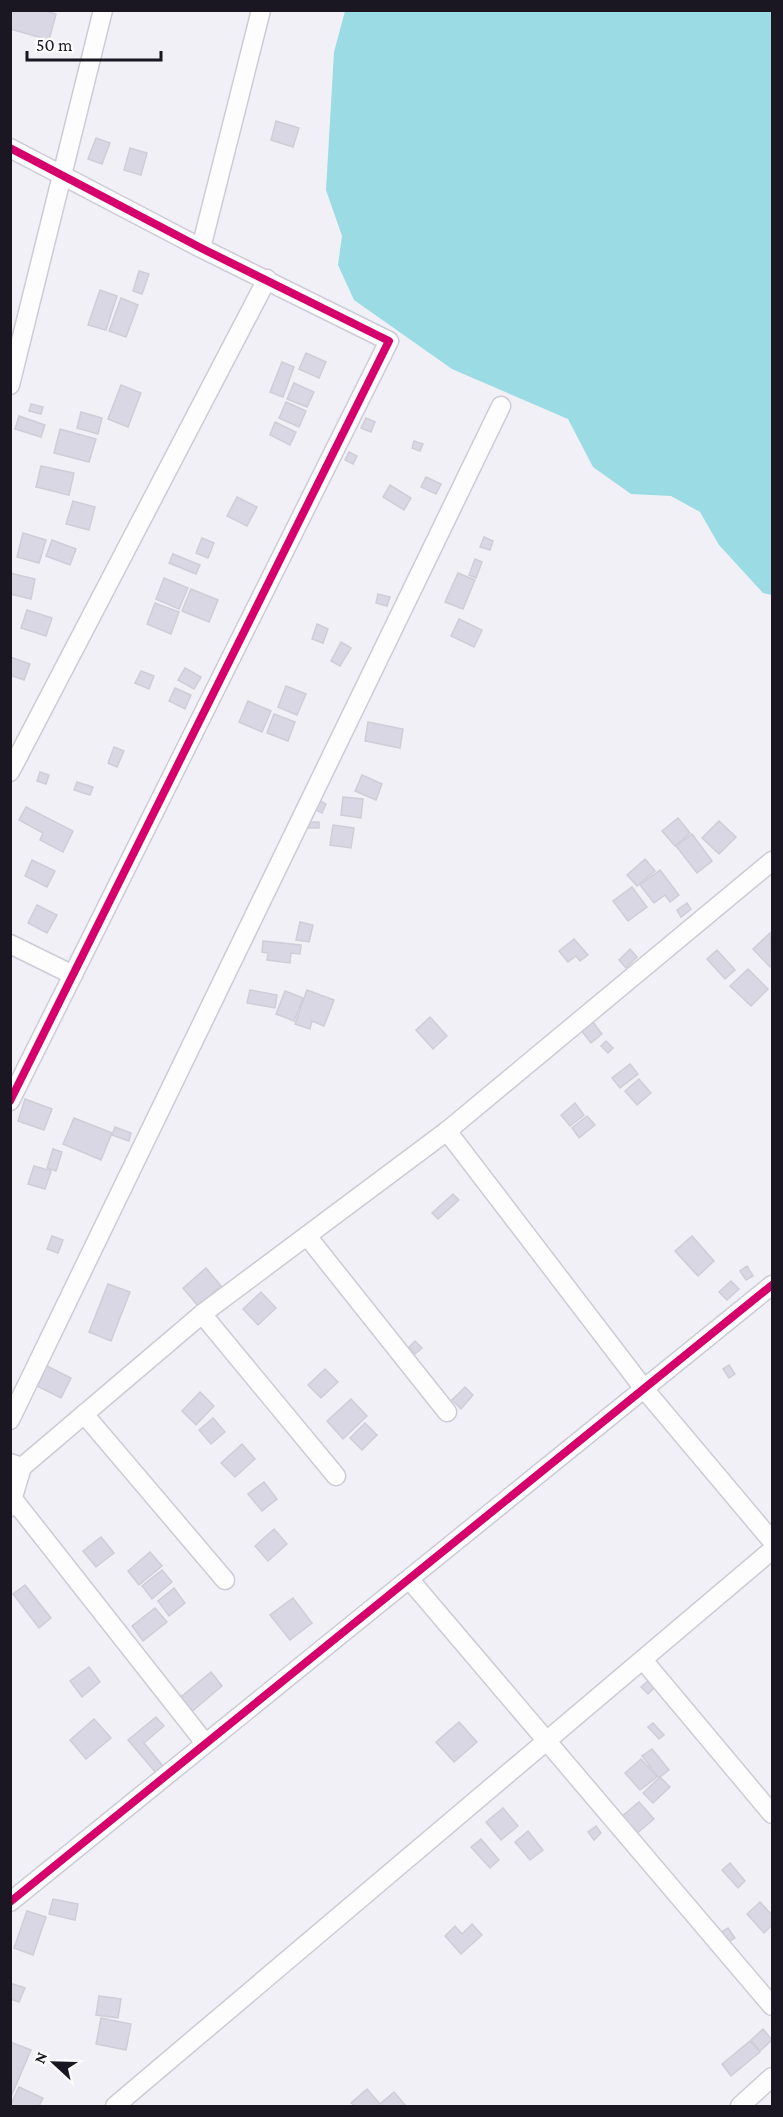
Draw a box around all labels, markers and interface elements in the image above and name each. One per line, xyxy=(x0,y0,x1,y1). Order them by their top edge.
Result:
scale bar xyxy=(27,24,160,62)
text: 50 m xyxy=(36,35,73,55)
north arrow xyxy=(24,2033,84,2093)
text: N xyxy=(31,2049,51,2066)

